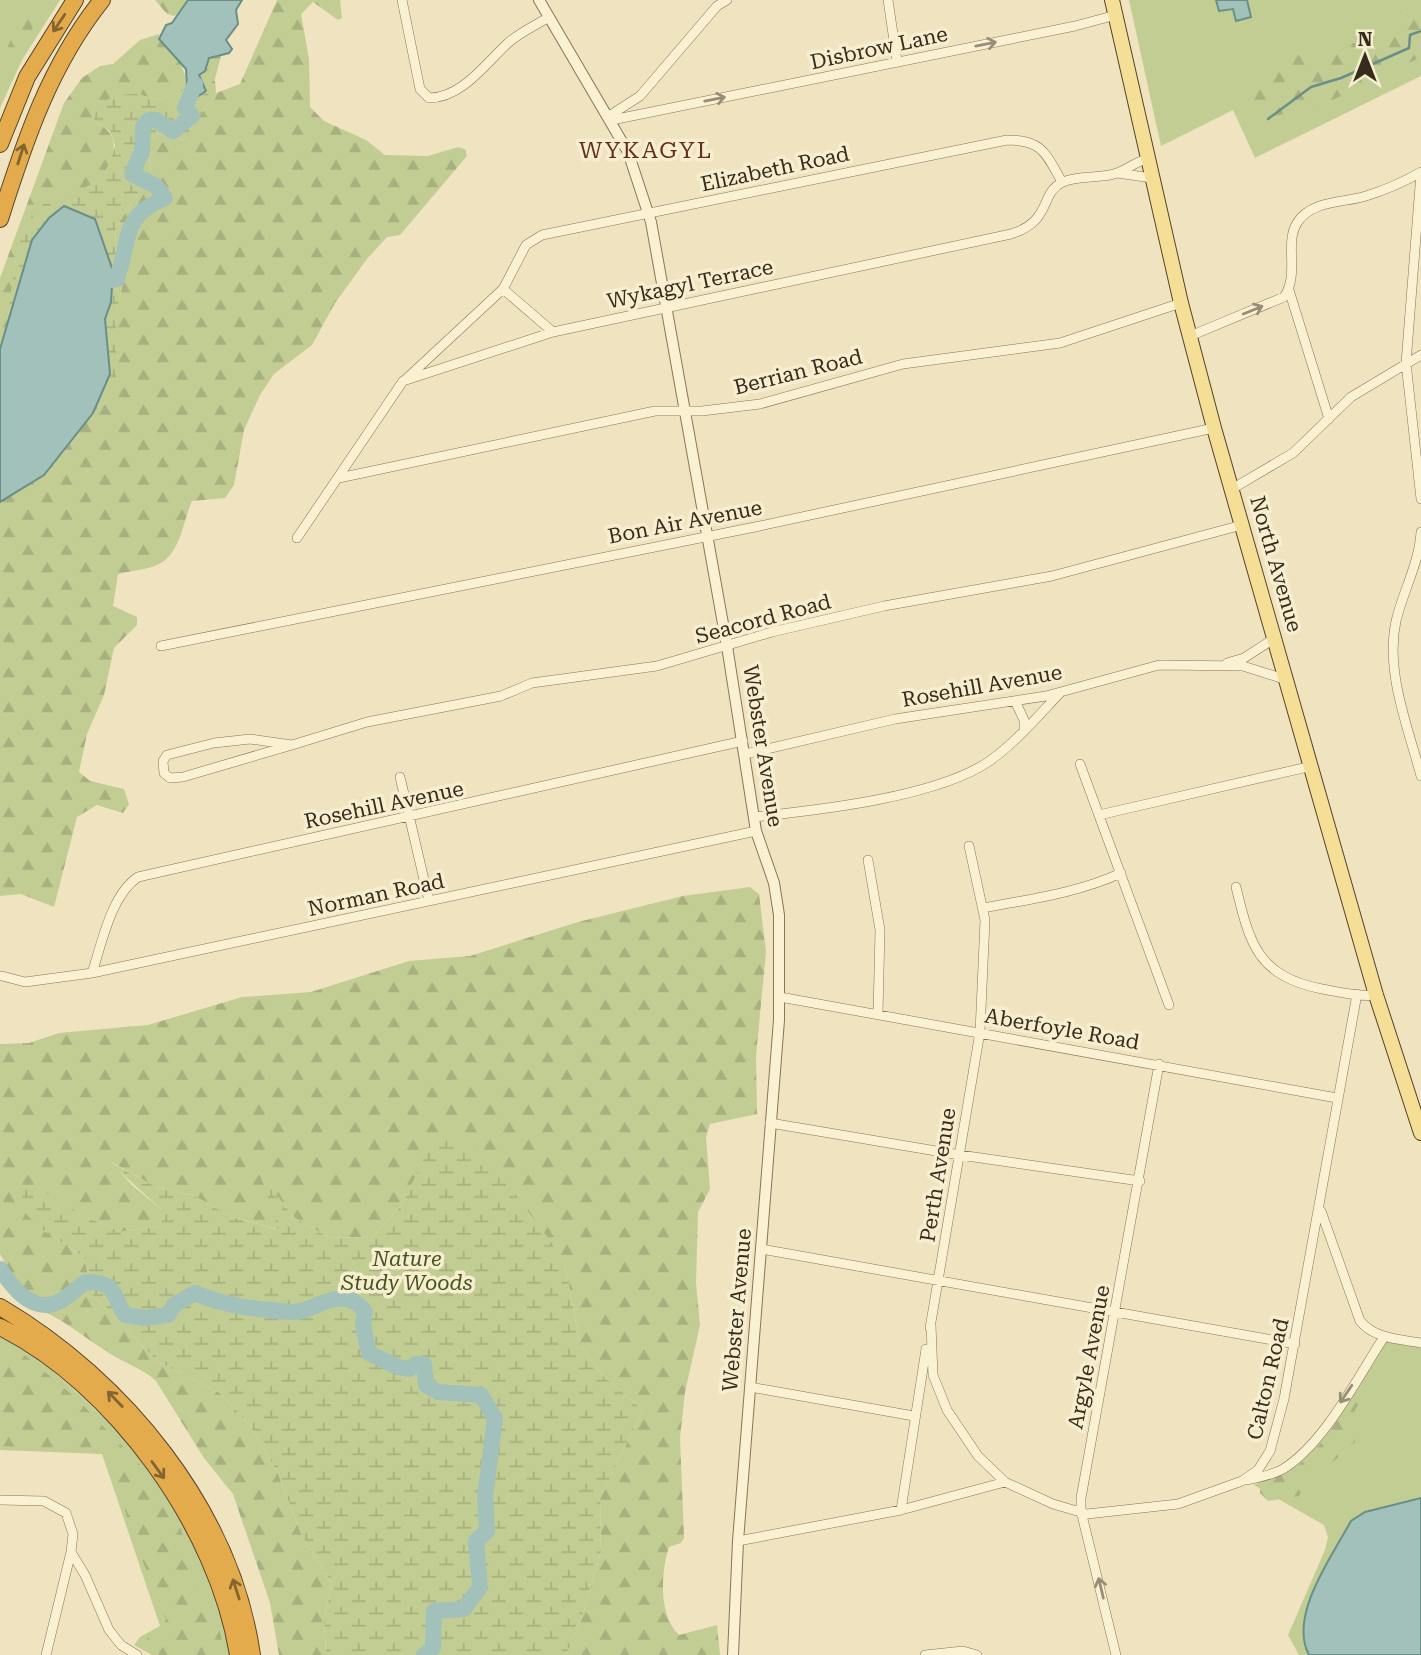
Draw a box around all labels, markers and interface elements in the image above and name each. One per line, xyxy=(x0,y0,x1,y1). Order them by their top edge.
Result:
one-way arrow xyxy=(52,13,66,32)
north arrow xyxy=(1330,21,1400,91)
street label: Disbrow Lane xyxy=(808,22,950,74)
text: N xyxy=(1358,28,1373,51)
one-way arrow xyxy=(974,36,997,50)
one-way arrow xyxy=(703,91,726,105)
district label: WYKAGYL xyxy=(579,137,713,164)
street label: Elizabeth Road xyxy=(699,141,852,196)
one-way arrow xyxy=(16,143,28,165)
street label: Wykagyl Terrace xyxy=(605,255,775,313)
one-way arrow xyxy=(1242,303,1264,316)
street label: Berrian Road xyxy=(731,344,865,400)
street label: North Avenue xyxy=(1245,493,1307,635)
street label: Bon Air Avenue xyxy=(606,495,764,549)
street label: Seacord Road xyxy=(693,589,834,649)
street label: Rosehill Avenue xyxy=(900,660,1064,712)
street label: Webster Avenue xyxy=(738,663,788,829)
street label: Rosehill Avenue xyxy=(302,776,466,834)
street label: Norman Road xyxy=(305,869,447,921)
street label: Aberfoyle Road xyxy=(983,1004,1142,1055)
street label: Perth Avenue xyxy=(916,1106,960,1244)
street label: Webster Avenue xyxy=(718,1227,756,1393)
park label: Nature Study Woods xyxy=(340,1247,473,1295)
street label: Argyle Avenue xyxy=(1063,1283,1115,1431)
street label: Calton Road xyxy=(1242,1315,1294,1442)
one-way arrow xyxy=(1339,1384,1354,1403)
one-way arrow xyxy=(106,1390,123,1407)
one-way arrow xyxy=(151,1460,165,1479)
one-way arrow xyxy=(1094,1577,1108,1600)
one-way arrow xyxy=(229,1578,241,1600)

